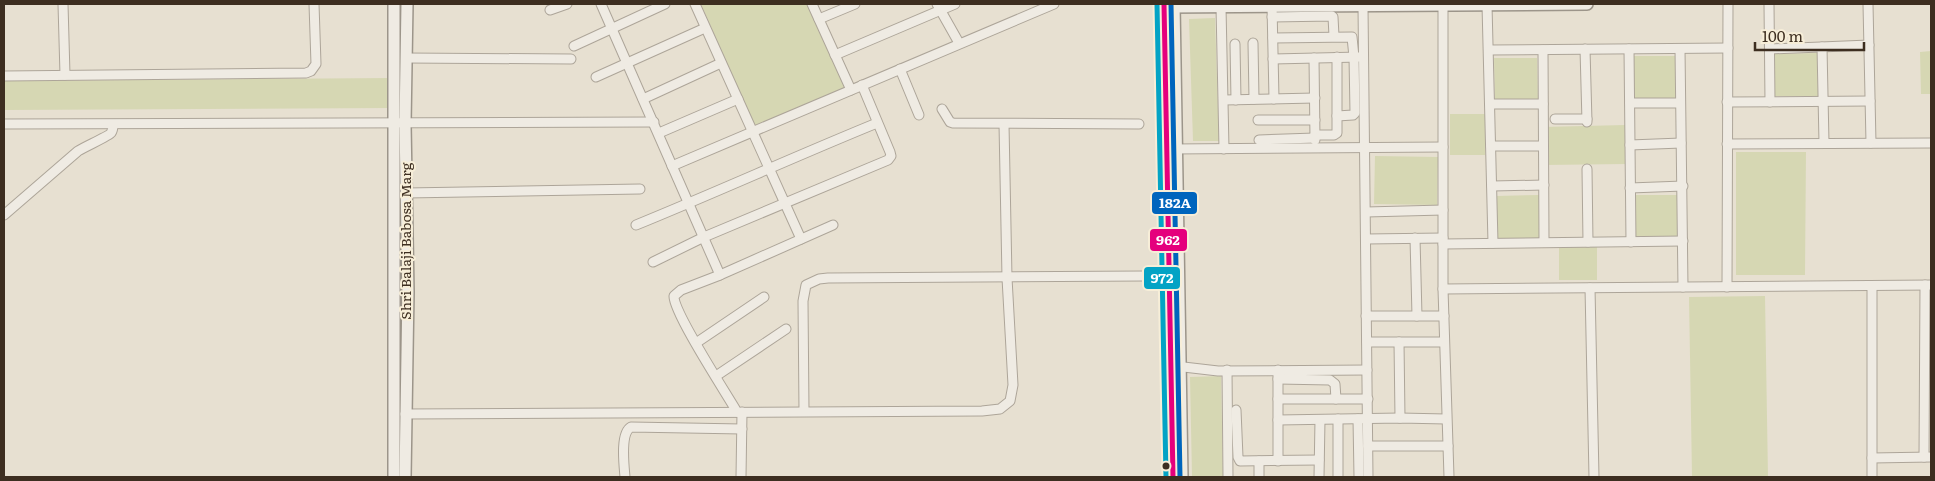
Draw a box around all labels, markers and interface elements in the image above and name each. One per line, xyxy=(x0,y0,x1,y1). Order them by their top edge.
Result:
scale bar xyxy=(1755,20,1864,52)
text: 100 m xyxy=(1762,24,1803,47)
street label: Shri Balaji Babosa Marg xyxy=(395,162,415,320)
line badge: 182A xyxy=(1151,191,1198,215)
text: 182A xyxy=(1159,192,1191,212)
line badge: 962 xyxy=(1149,228,1188,252)
text: 962 xyxy=(1156,229,1180,249)
line badge: 972 xyxy=(1143,266,1181,290)
text: 972 xyxy=(1150,267,1174,287)
unlabelled marker xyxy=(1161,461,1171,471)

